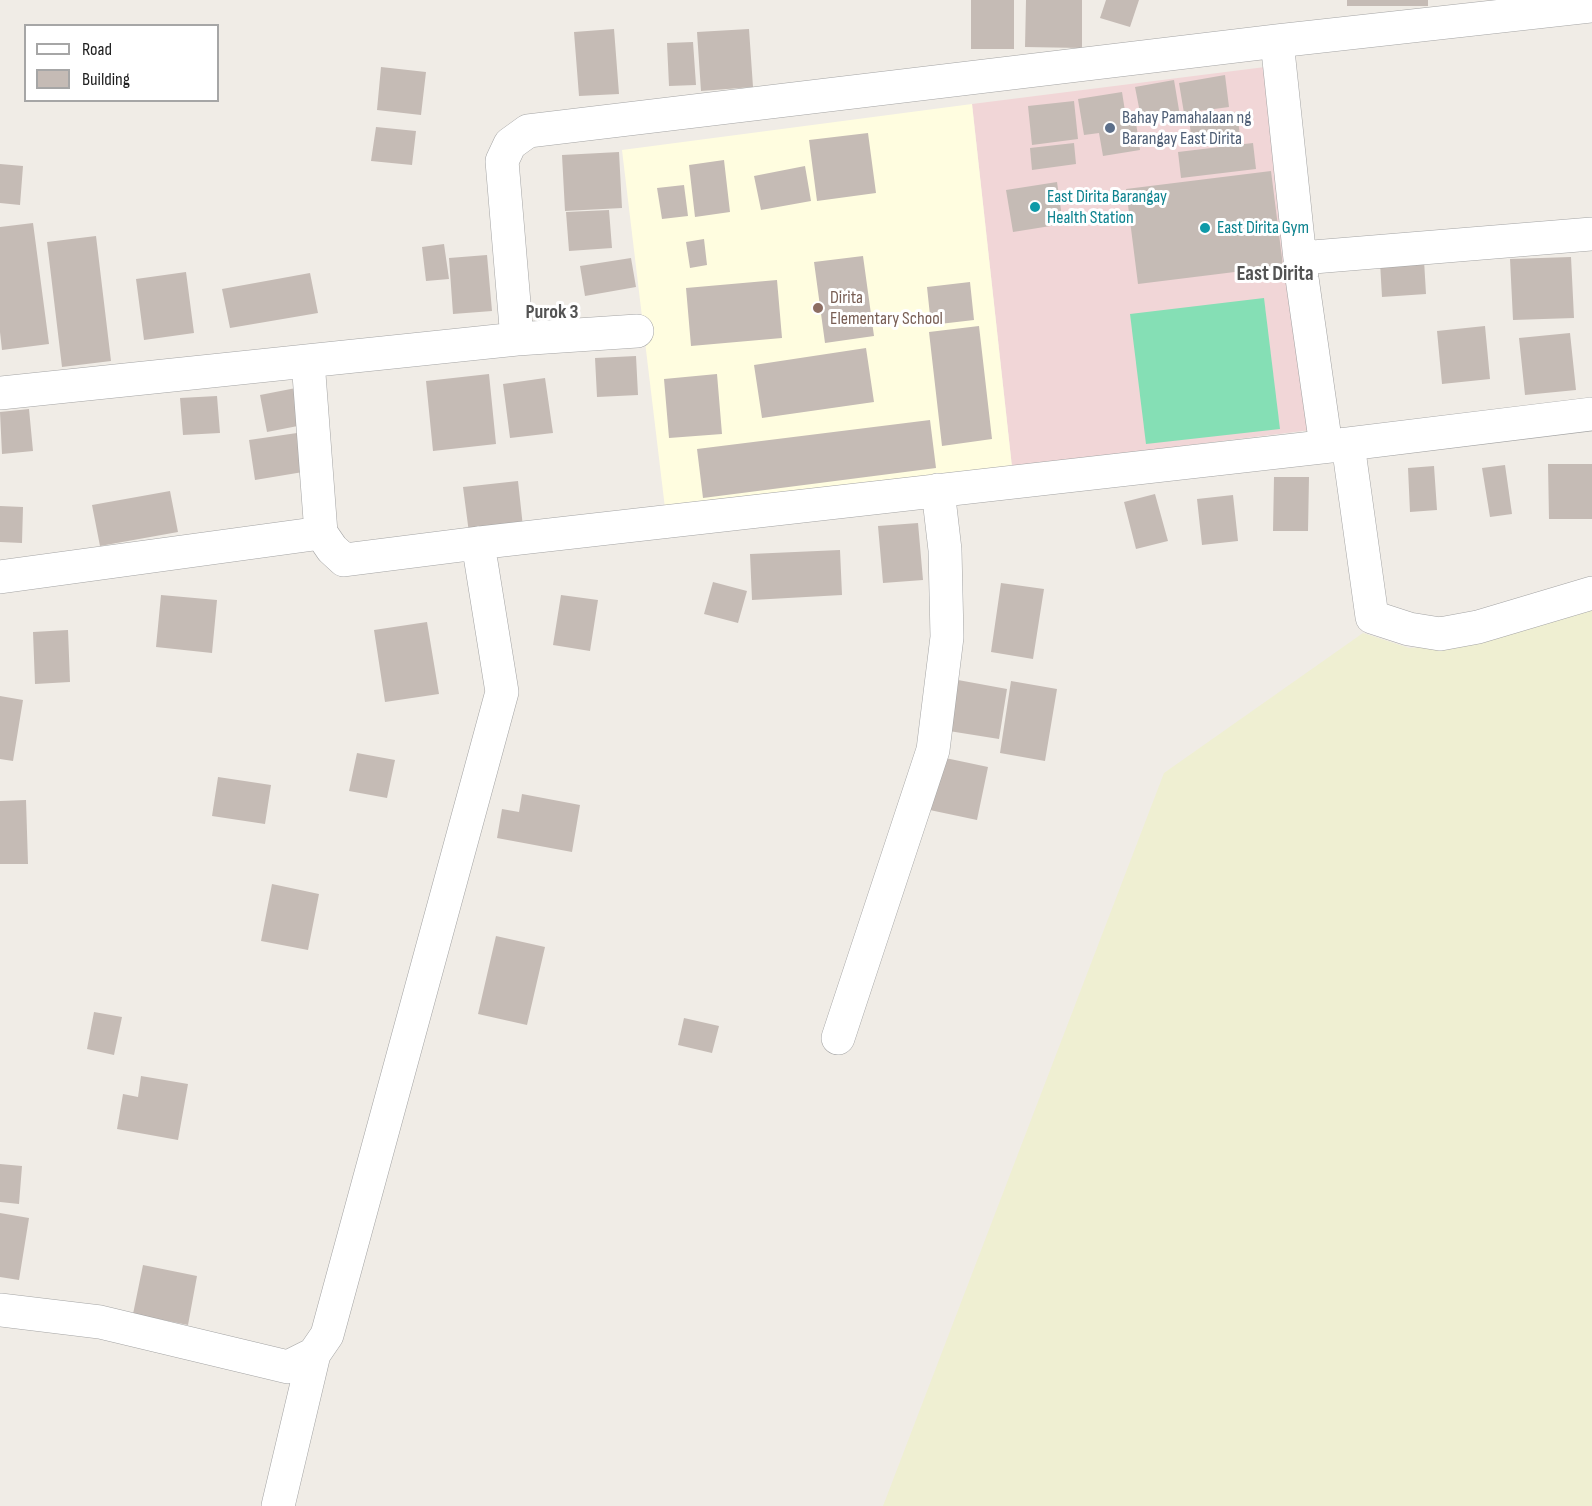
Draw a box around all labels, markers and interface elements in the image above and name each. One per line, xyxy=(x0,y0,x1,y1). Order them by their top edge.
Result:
legend xyxy=(24,24,219,102)
text: Road xyxy=(82,39,112,60)
text: Building xyxy=(82,69,130,90)
place label: Bahay Pamahalaan ng Barangay East Dirita xyxy=(1122,107,1251,150)
marker: Bahay Pamahalaan ng Barangay East Dirita xyxy=(1103,121,1117,135)
place label: East Dirita Barangay Health Station xyxy=(1047,186,1167,228)
marker: East Dirita Barangay Health Station xyxy=(1028,200,1042,214)
place label: East Dirita Gym xyxy=(1217,217,1309,239)
marker: East Dirita Gym xyxy=(1198,221,1212,235)
district label: East Dirita xyxy=(1236,262,1314,288)
place label: Dirita Elementary School xyxy=(830,287,943,330)
district label: Purok 3 xyxy=(526,301,578,325)
marker: Dirita Elementary School xyxy=(811,301,825,315)

